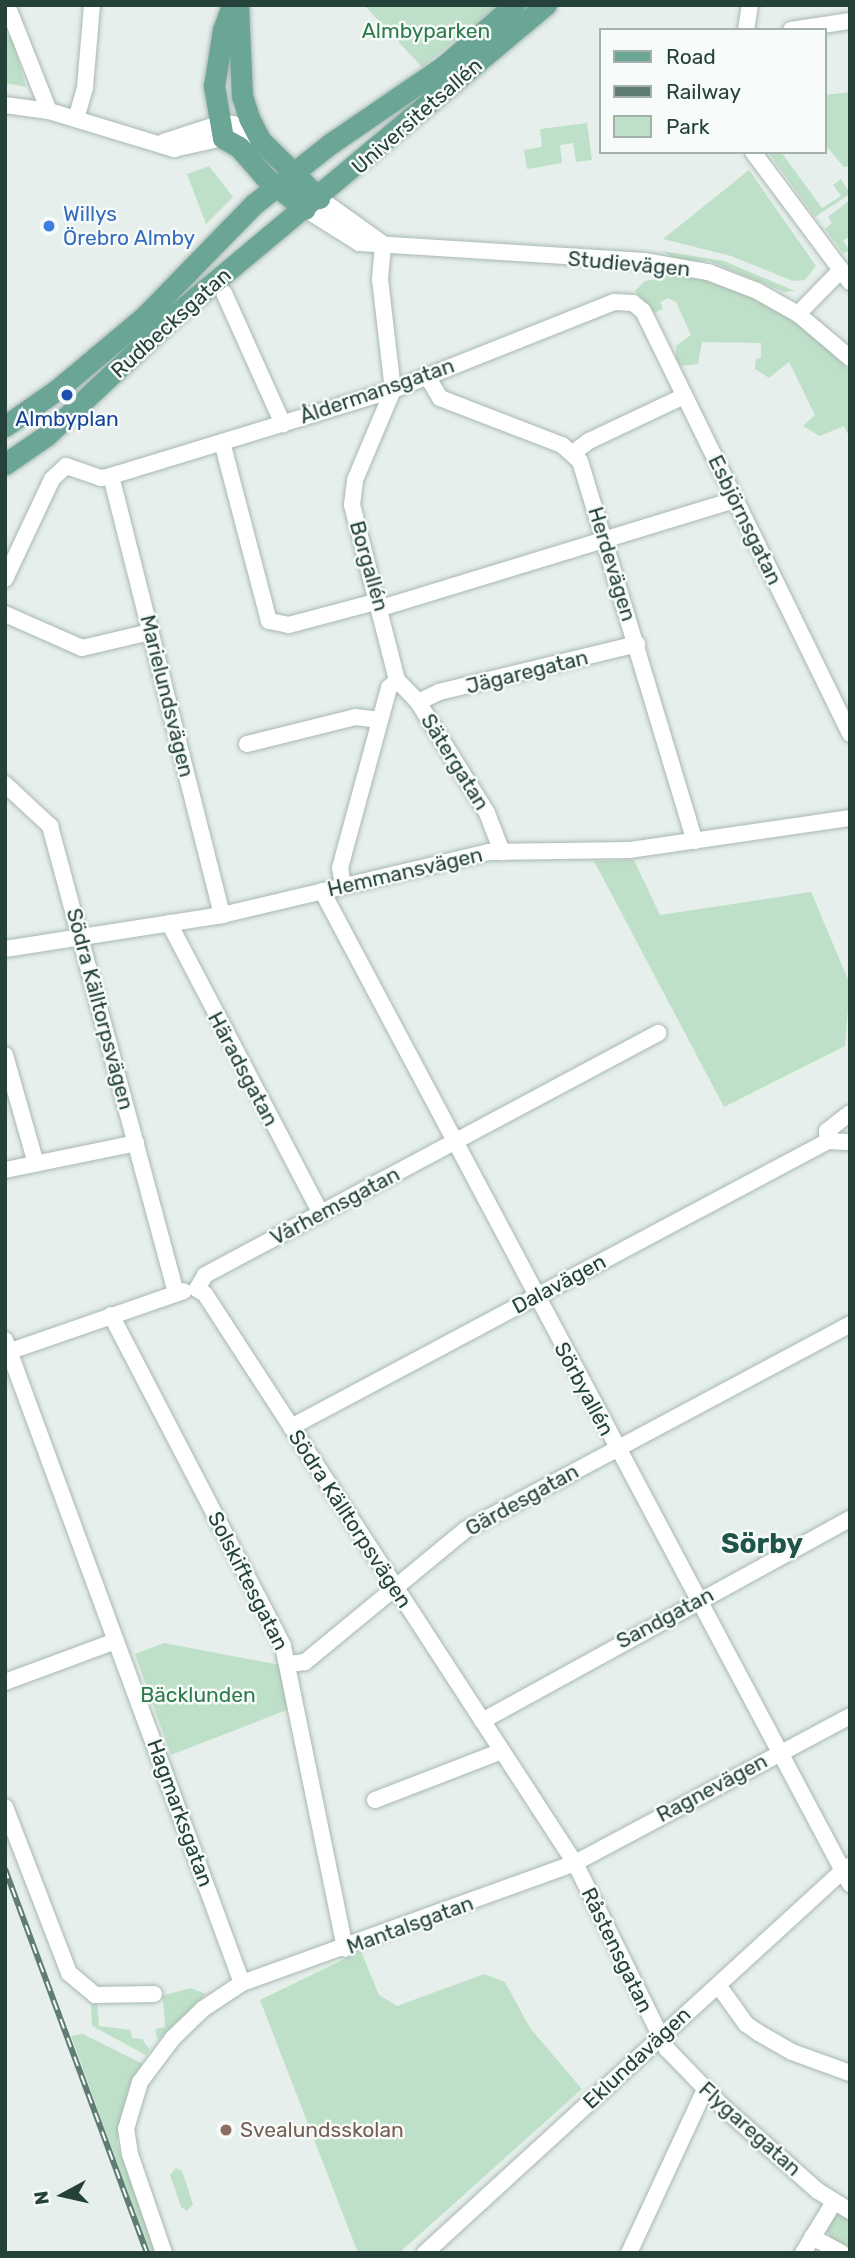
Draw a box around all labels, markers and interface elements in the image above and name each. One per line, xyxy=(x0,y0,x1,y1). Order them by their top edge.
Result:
park label: Almbyparken xyxy=(362,18,490,44)
legend xyxy=(600,28,827,154)
text: Road xyxy=(666,44,716,69)
street label: Universitetsallén xyxy=(347,53,487,179)
text: Railway xyxy=(666,79,741,104)
text: Park xyxy=(666,114,710,139)
place label: Willys Örebro Almby xyxy=(63,201,196,251)
marker: Willys Örebro Almby xyxy=(41,218,57,234)
street label: Studievägen xyxy=(567,246,691,282)
street label: Rudbecksgatan xyxy=(106,263,236,383)
street label: Åldermansgatan xyxy=(296,353,458,429)
marker: Almbyplan xyxy=(59,387,75,403)
place label: Almbyplan xyxy=(15,406,119,432)
street label: Esbjörnsgatan xyxy=(703,451,787,589)
street label: Herdevägen xyxy=(583,504,641,624)
street label: Borgallén xyxy=(344,518,394,614)
street label: Marielundsvägen xyxy=(135,612,199,780)
street label: Jägaregatan xyxy=(463,645,591,699)
street label: Sätergatan xyxy=(415,709,495,815)
street label: Hemmansvägen xyxy=(325,842,485,902)
street label: Södra Källtorpsvägen xyxy=(61,906,139,1112)
street label: Häradsgatan xyxy=(202,1008,284,1130)
street label: Vårhemsgatan xyxy=(266,1161,404,1251)
street label: Dalavägen xyxy=(508,1249,610,1319)
street label: Sörbyallén xyxy=(549,1338,619,1440)
street label: Södra Källtorpsvägen xyxy=(283,1425,417,1613)
street label: Gärdesgatan xyxy=(461,1459,583,1541)
street label: Solskiftesgatan xyxy=(202,1507,294,1655)
district label: Sörby xyxy=(721,1527,803,1561)
street label: Sandgatan xyxy=(612,1582,718,1654)
park label: Bäcklunden xyxy=(140,1682,256,1708)
street label: Hagmarksgatan xyxy=(142,1736,218,1890)
street label: Ragnevägen xyxy=(652,1748,772,1828)
street label: Råstensgatan xyxy=(576,1883,658,2017)
street label: Mantalsgatan xyxy=(343,1890,477,1960)
street label: Eklundavägen xyxy=(578,2002,696,2114)
street label: Flygaregatan xyxy=(694,2077,806,2181)
place label: Svealundsskolan xyxy=(240,2117,404,2143)
marker: Svealundsskolan xyxy=(218,2122,234,2138)
north arrow xyxy=(28,2160,98,2230)
text: N xyxy=(29,2190,54,2206)

